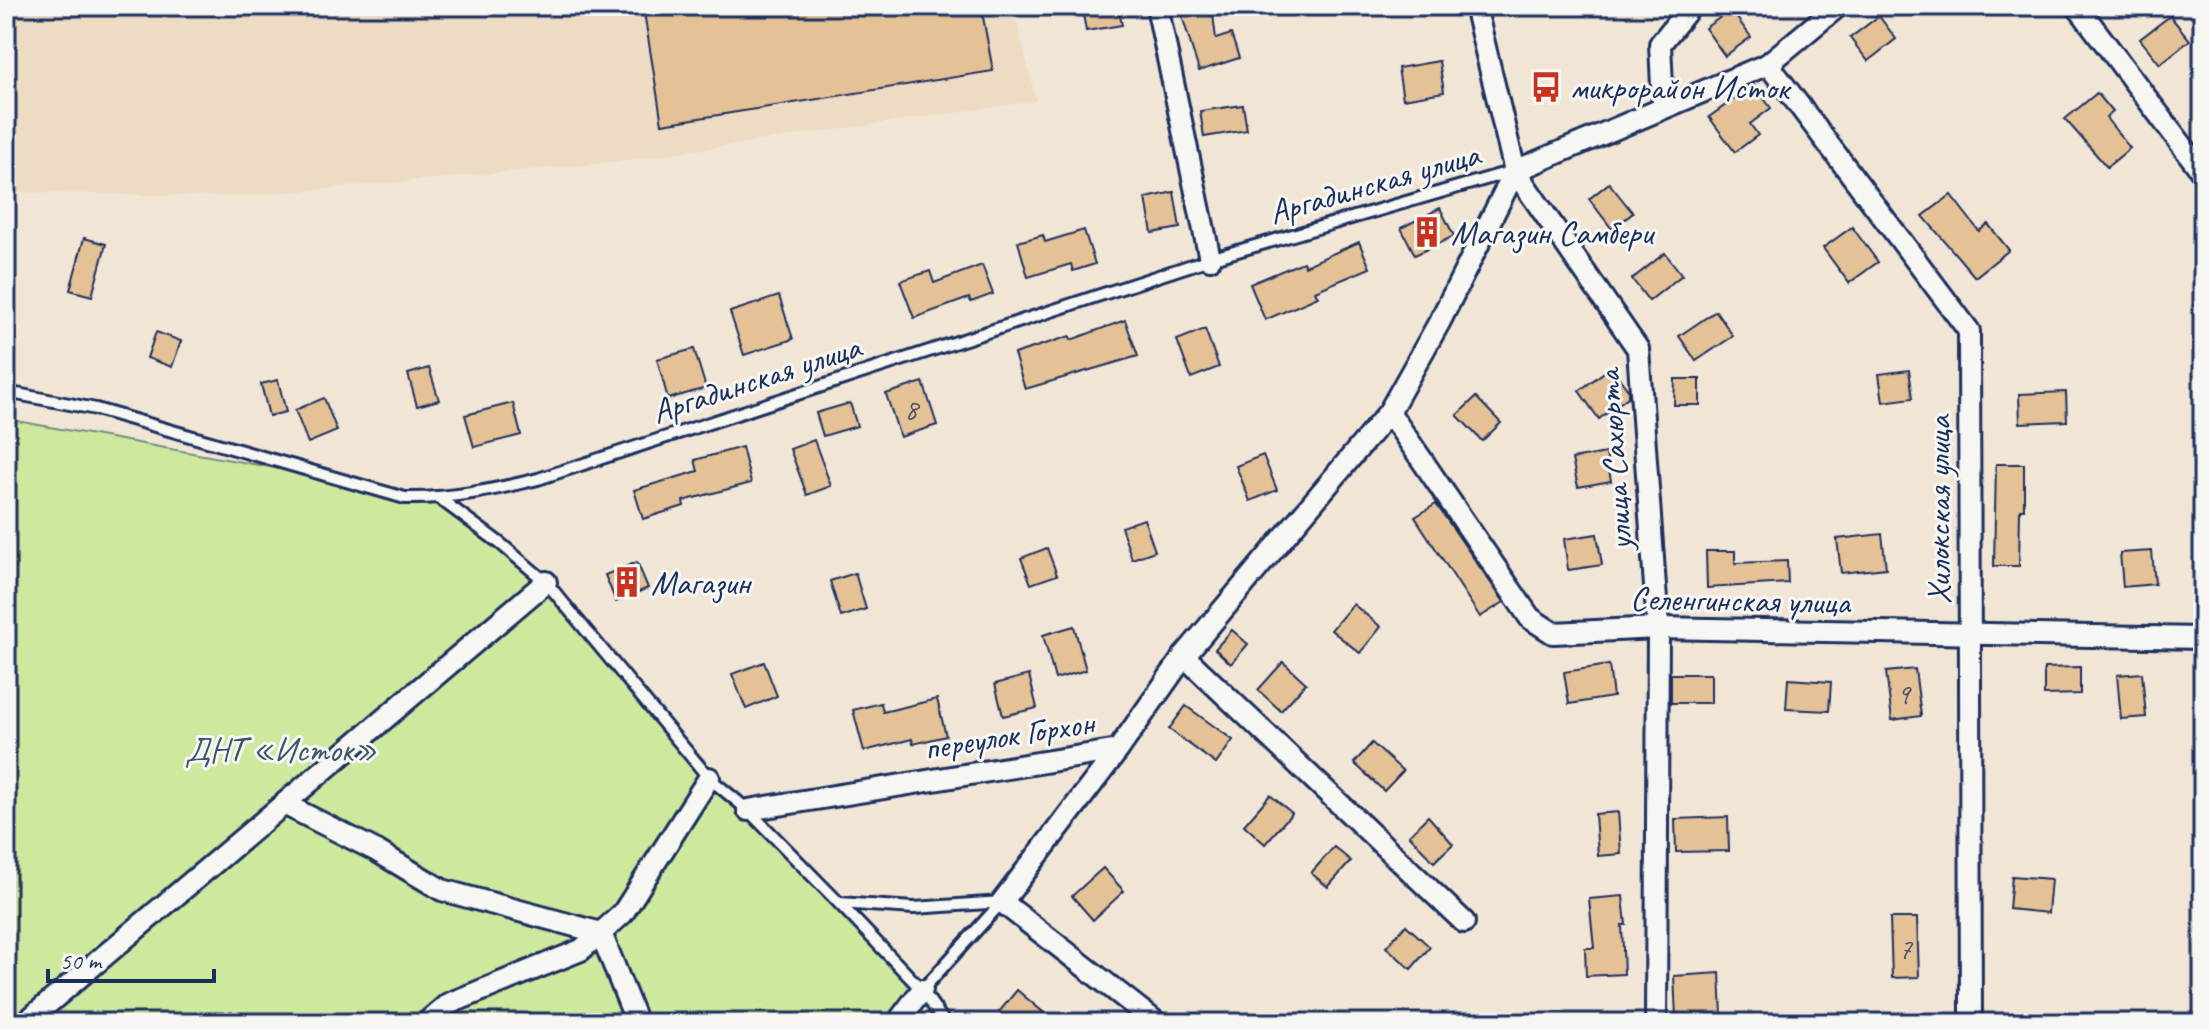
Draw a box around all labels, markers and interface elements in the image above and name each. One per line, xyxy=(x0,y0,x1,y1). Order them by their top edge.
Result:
place label: микрорайон Исток xyxy=(1570,66,1792,109)
bus stop icon: микрорайон Исток xyxy=(1529,70,1563,104)
street label: Аргадинская улица xyxy=(1264,132,1486,234)
place label: Магазин Самбери xyxy=(1451,211,1655,254)
building icon: Магазин Самбери xyxy=(1410,215,1444,249)
street label: Аргадинская улица xyxy=(646,324,868,433)
street label: улица Сахюрта xyxy=(1586,365,1642,554)
house number: 8 xyxy=(904,390,920,428)
street label: Хилокская улица xyxy=(1917,414,1960,604)
place label: Магазин xyxy=(651,561,753,604)
building icon: Магазин xyxy=(610,565,644,599)
street label: Селенгинская улица xyxy=(1630,577,1853,623)
house number: 9 xyxy=(1896,675,1912,713)
street label: переулок Горхон xyxy=(921,700,1099,770)
park label: ДНТ «Исток» xyxy=(185,728,377,771)
house number: 7 xyxy=(1898,929,1913,967)
scale bar xyxy=(48,933,214,983)
text: 50 m xyxy=(60,946,103,976)

